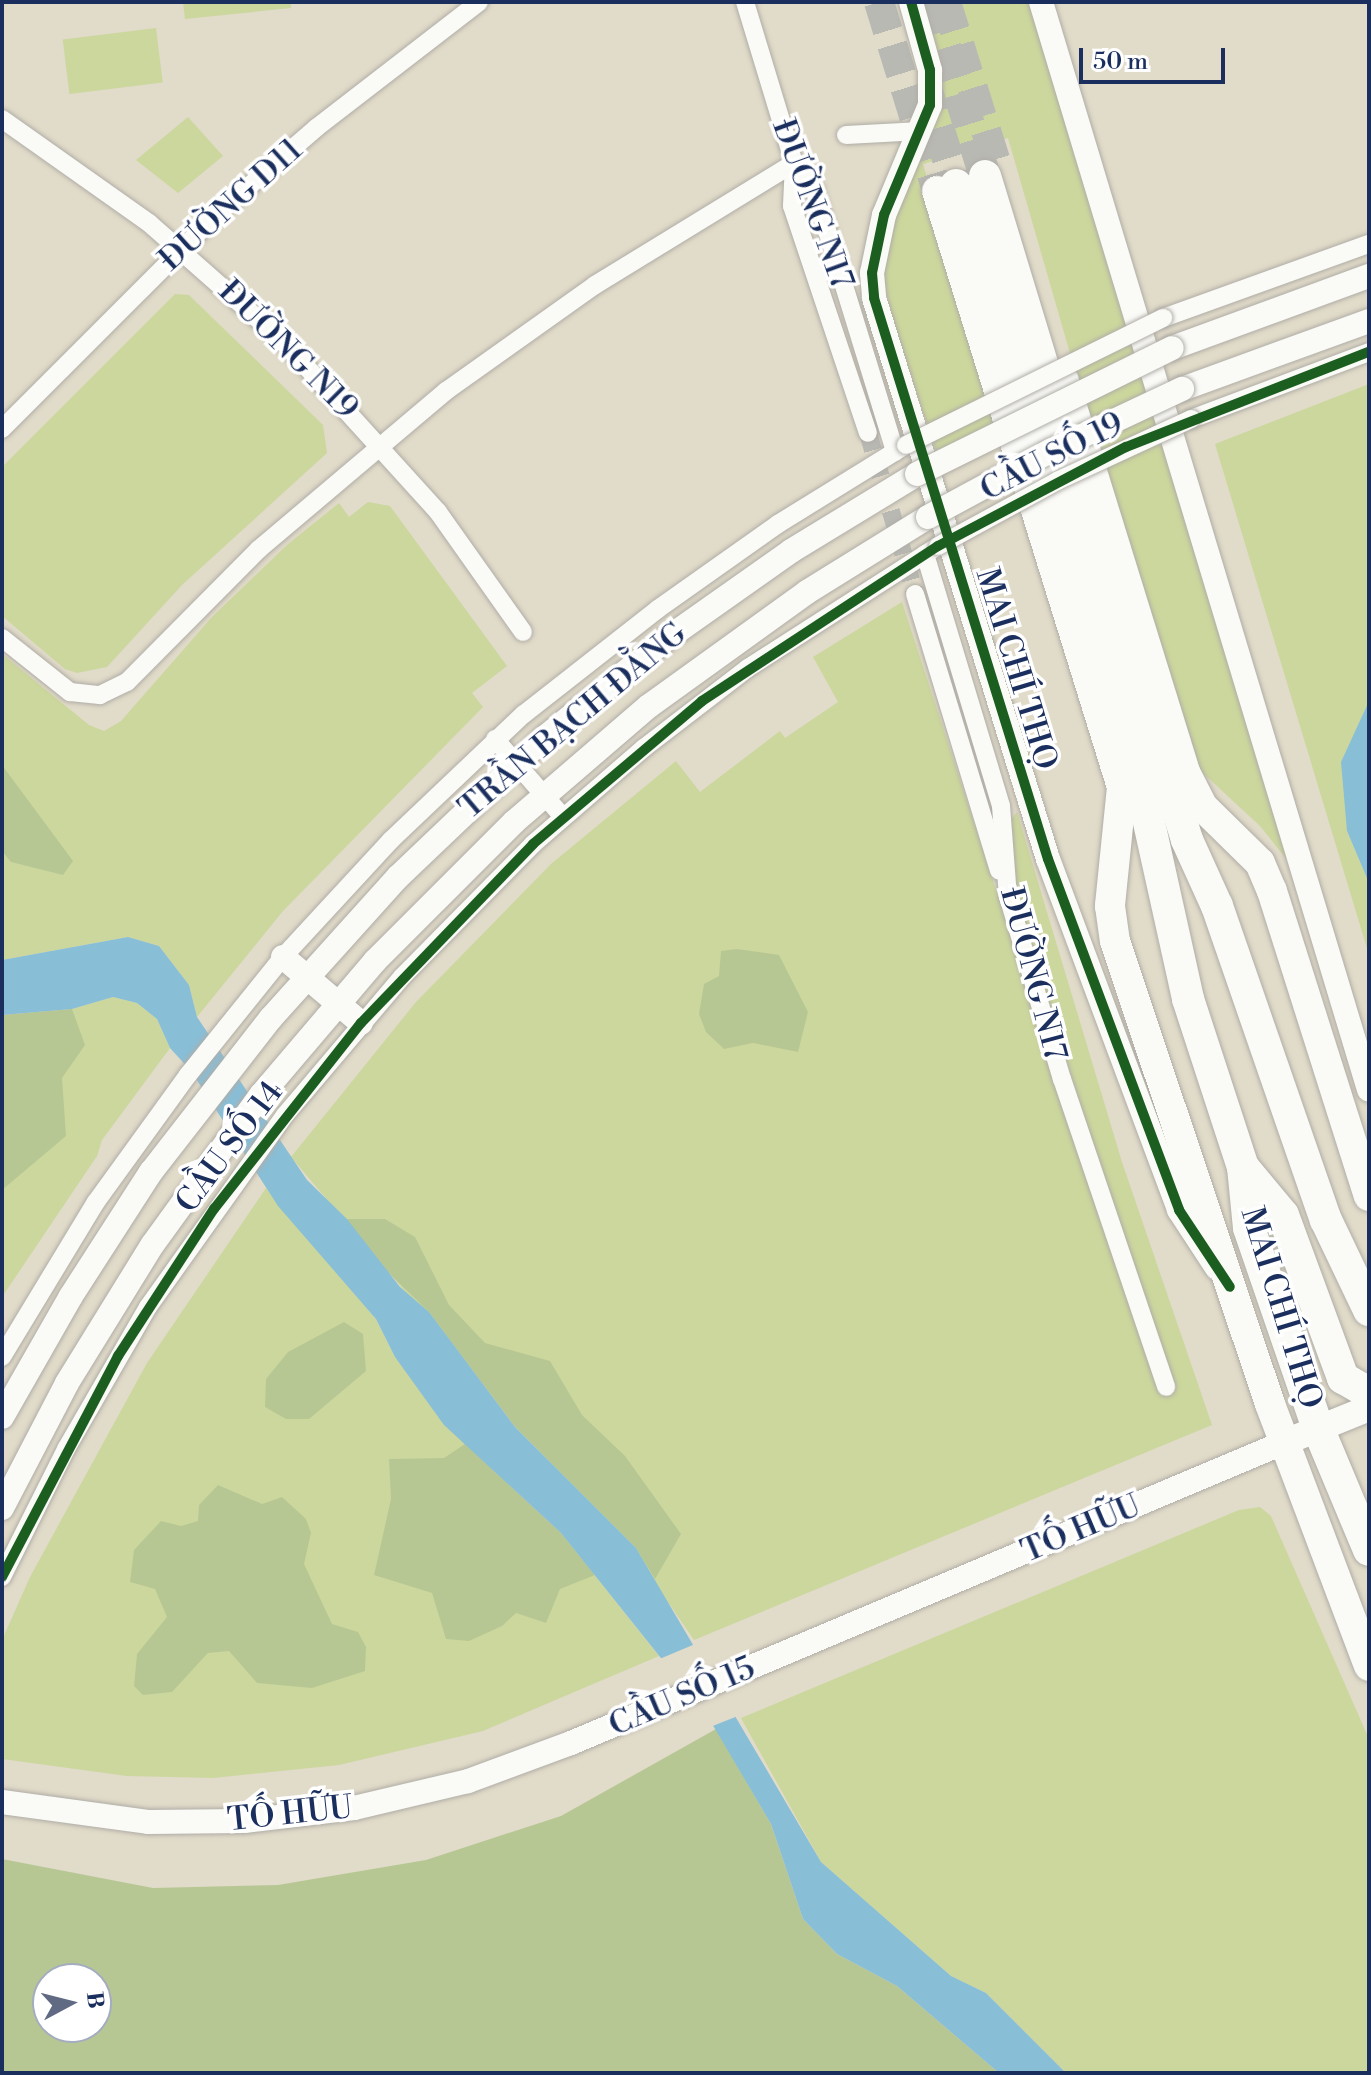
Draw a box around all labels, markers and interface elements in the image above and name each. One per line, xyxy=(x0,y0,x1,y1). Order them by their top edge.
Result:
scale bar xyxy=(1083,32,1229,82)
text: 50 m xyxy=(1093,47,1148,77)
street label: ĐƯỜNG N17 xyxy=(764,114,860,294)
street label: ĐƯỜNG D11 xyxy=(152,131,310,279)
street label: ĐƯỜNG N19 xyxy=(210,272,366,428)
street label: CẦU SỐ 19 xyxy=(974,405,1130,509)
street label: MAI CHÍ THỌ xyxy=(967,564,1065,774)
street label: TRẦN BẠCH ĐẰNG xyxy=(451,615,695,827)
street label: ĐƯỜNG N17 xyxy=(991,883,1075,1065)
street label: CẦU SỐ 14 xyxy=(168,1074,292,1220)
street label: MAI CHÍ THỌ xyxy=(1232,1203,1330,1413)
street label: TỐ HỮU xyxy=(1016,1487,1146,1571)
street label: CẦU SỐ 15 xyxy=(603,1649,761,1745)
street label: TỐ HỮU xyxy=(225,1788,355,1840)
north arrow xyxy=(32,1963,112,2043)
text: B xyxy=(80,1990,109,2010)

